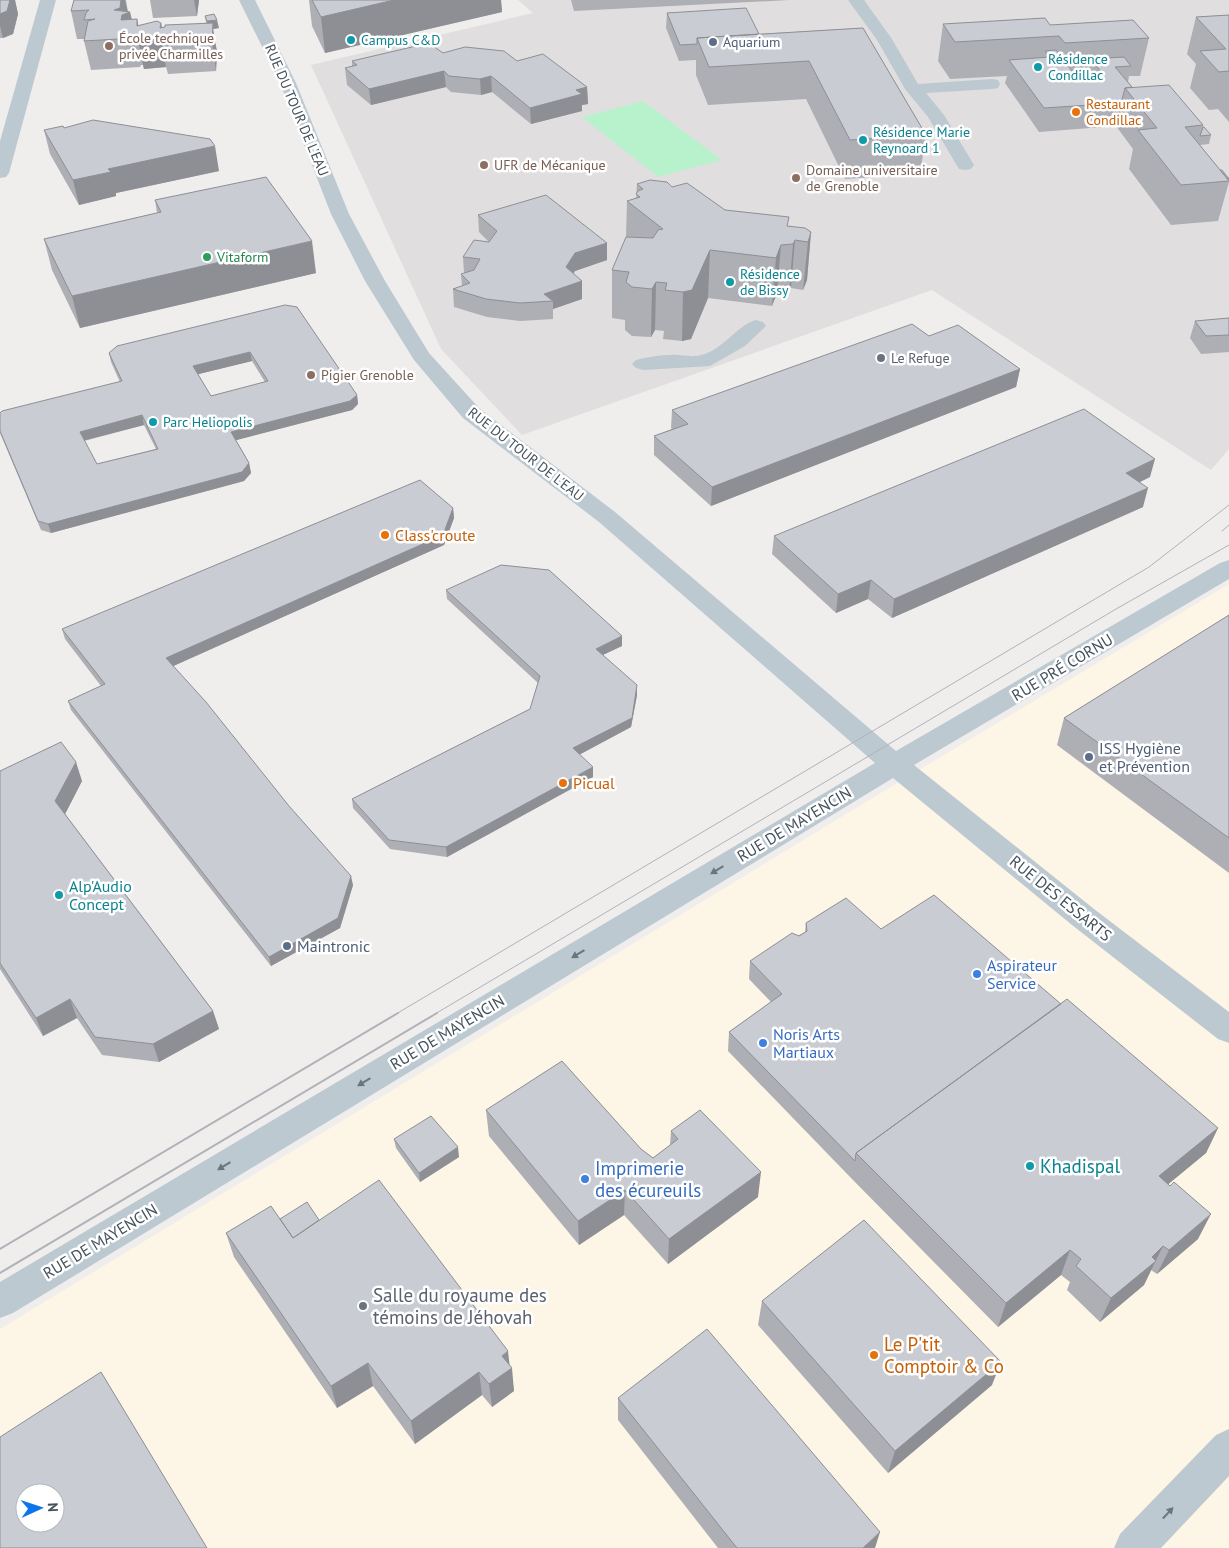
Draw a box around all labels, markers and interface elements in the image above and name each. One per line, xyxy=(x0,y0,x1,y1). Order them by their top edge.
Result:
place label: École technique privée Charmilles xyxy=(119,29,223,63)
place label: Campus C&D xyxy=(361,31,440,49)
place label: Aquarium xyxy=(723,33,780,51)
marker: Campus C&D xyxy=(345,34,357,46)
marker: Aquarium xyxy=(707,36,719,48)
marker: École technique privée Charmilles xyxy=(103,40,115,52)
street label: RUE DU TOUR DE L'EAU xyxy=(261,41,333,179)
place label: Résidence Condillac xyxy=(1048,50,1108,84)
marker: Résidence Condillac xyxy=(1032,61,1044,73)
place label: Restaurant Condillac xyxy=(1086,95,1150,129)
marker: Restaurant Condillac xyxy=(1070,106,1082,118)
place label: Résidence Marie Reynoard 1 xyxy=(873,123,970,157)
marker: Résidence Marie Reynoard 1 xyxy=(857,134,869,146)
place label: UFR de Mécanique xyxy=(494,156,606,174)
marker: UFR de Mécanique xyxy=(478,159,490,171)
place label: Domaine universitaire de Grenoble xyxy=(806,161,938,195)
marker: Domaine universitaire de Grenoble xyxy=(790,172,802,184)
place label: Vitaform xyxy=(216,248,268,266)
marker: Vitaform xyxy=(201,251,213,263)
place label: Résidence de Bissy xyxy=(740,265,800,299)
marker: Résidence de Bissy xyxy=(724,276,736,288)
place label: Le Refuge xyxy=(891,349,950,367)
marker: Le Refuge xyxy=(875,352,887,364)
place label: Pigier Grenoble xyxy=(321,366,414,384)
marker: Pigier Grenoble xyxy=(305,369,317,381)
street label: RUE DU TOUR DE L'EAU xyxy=(465,403,587,505)
place label: Parc Heliopolis xyxy=(163,413,253,431)
marker: Parc Heliopolis xyxy=(147,416,159,428)
place label: Class'croute xyxy=(395,525,475,545)
marker: Class'croute xyxy=(379,529,391,541)
street label: RUE PRÉ CORNU xyxy=(1008,629,1116,705)
place label: ISS Hygiène et Prévention xyxy=(1099,738,1190,776)
marker: ISS Hygiène et Prévention xyxy=(1083,751,1095,763)
place label: Picual xyxy=(573,773,615,793)
marker: Picual xyxy=(557,777,569,789)
street label: RUE DE MAYENCIN xyxy=(733,782,855,866)
street label: RUE DES ESSARTS xyxy=(1006,851,1116,945)
one-way arrow xyxy=(711,865,724,874)
place label: Alp'Audio Concept xyxy=(69,876,132,914)
marker: Alp'Audio Concept xyxy=(53,889,65,901)
place label: Maintronic xyxy=(297,936,370,956)
marker: Maintronic xyxy=(281,940,293,952)
one-way arrow xyxy=(571,949,584,958)
place label: Aspirateur Service xyxy=(987,955,1057,993)
marker: Aspirateur Service xyxy=(971,968,983,980)
street label: RUE DE MAYENCIN xyxy=(386,990,508,1074)
place label: Noris Arts Martiaux xyxy=(773,1024,840,1062)
marker: Noris Arts Martiaux xyxy=(757,1037,769,1049)
one-way arrow xyxy=(357,1078,370,1087)
place label: Khadispal xyxy=(1040,1154,1120,1178)
place label: Imprimerie des écureuils xyxy=(595,1156,701,1202)
marker: Khadispal xyxy=(1024,1160,1036,1172)
one-way arrow xyxy=(218,1162,231,1171)
marker: Imprimerie des écureuils xyxy=(579,1173,591,1185)
street label: RUE DE MAYENCIN xyxy=(39,1199,161,1283)
place label: Salle du royaume des témoins de Jéhovah xyxy=(373,1283,547,1329)
marker: Salle du royaume des témoins de Jéhovah xyxy=(357,1300,369,1312)
place label: Le P'tit Comptoir & Co xyxy=(884,1332,1004,1378)
marker: Le P'tit Comptoir & Co xyxy=(868,1349,880,1361)
north arrow xyxy=(15,1483,65,1533)
text: N xyxy=(44,1502,62,1512)
one-way arrow xyxy=(1162,1507,1174,1519)

